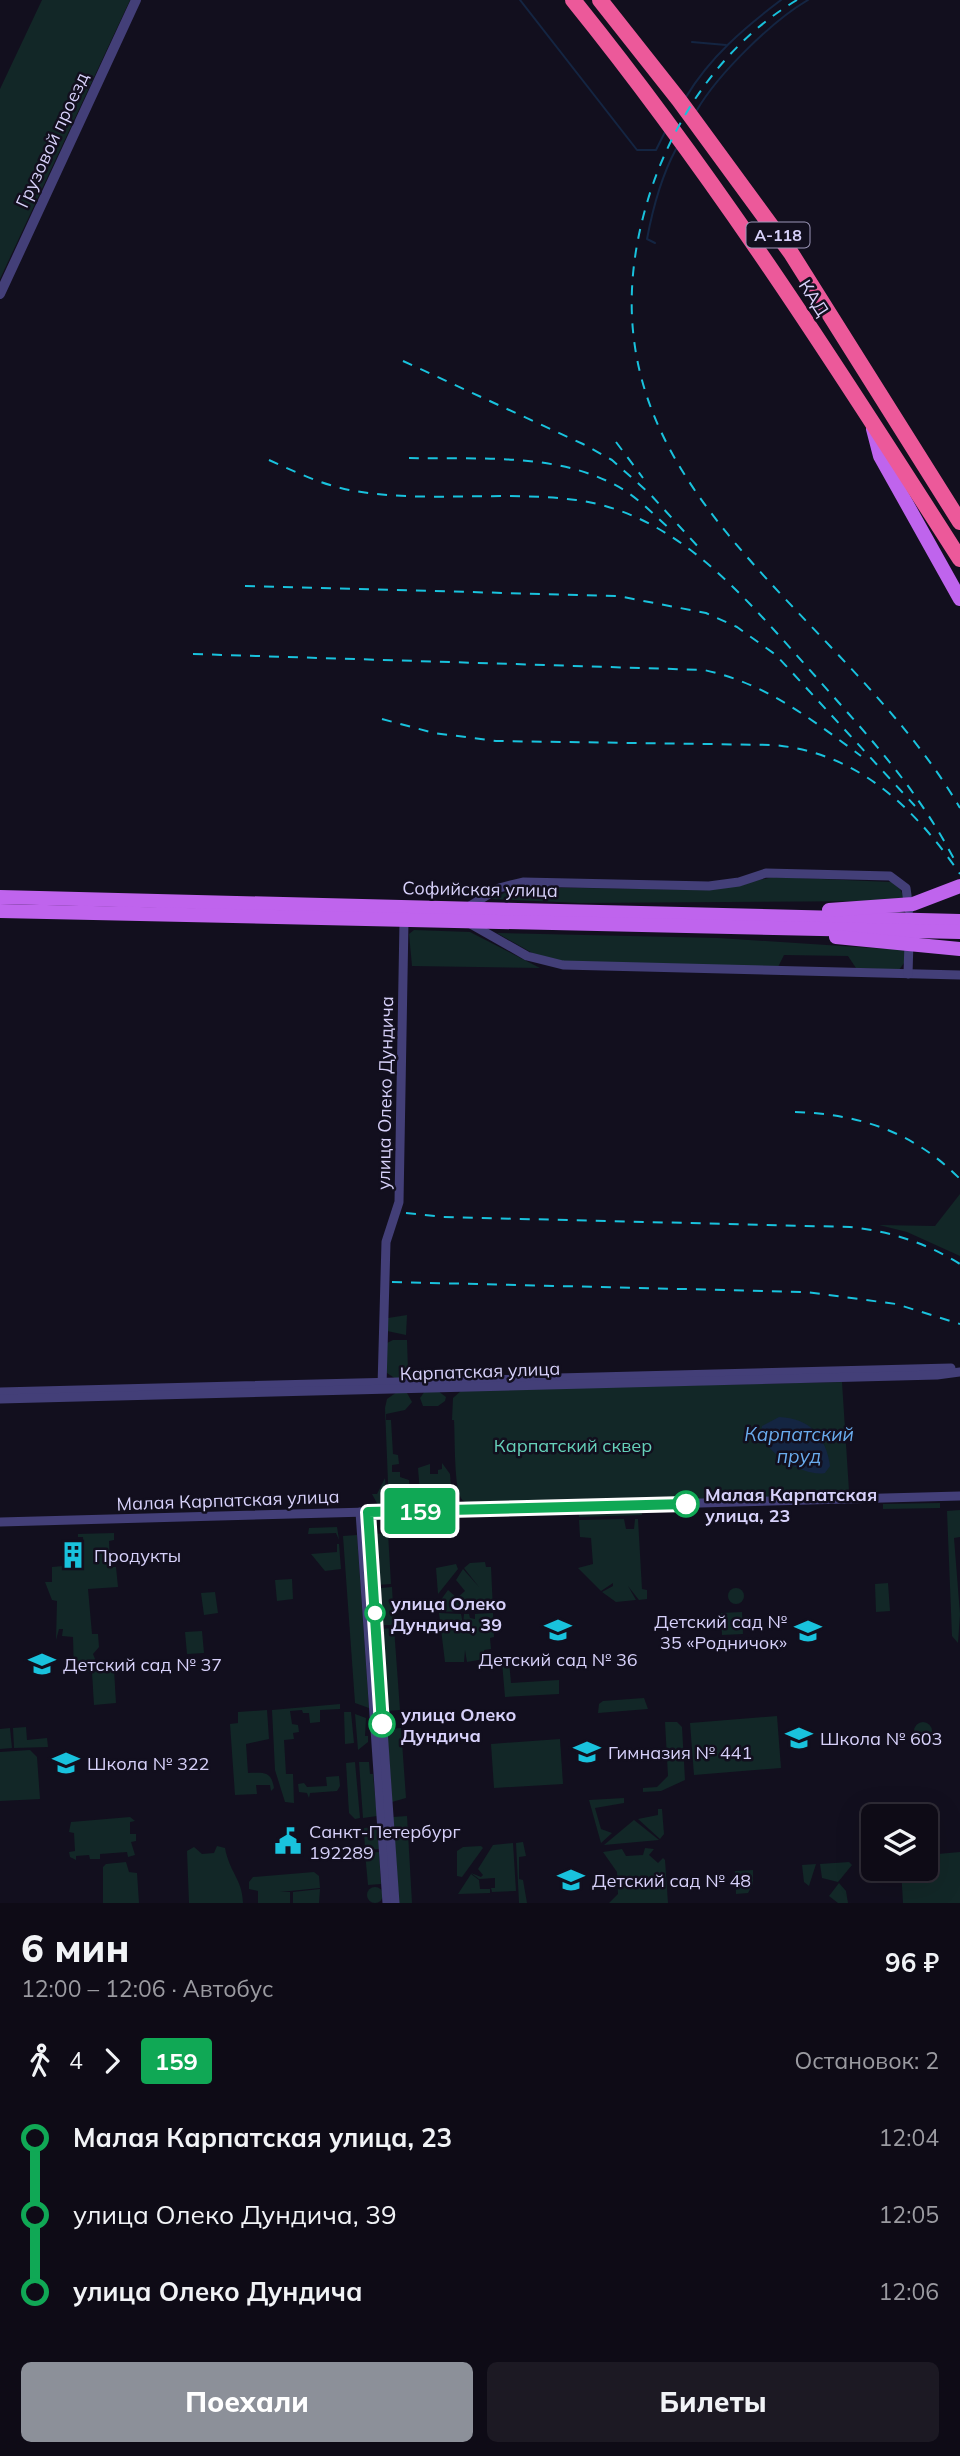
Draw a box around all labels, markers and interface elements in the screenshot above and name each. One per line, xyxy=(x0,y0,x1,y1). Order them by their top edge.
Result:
street label: Грузовой проезд xyxy=(11,68,94,211)
road number: А-118 xyxy=(746,222,810,247)
street label: КАД xyxy=(794,275,835,321)
street label: Софийская улица xyxy=(402,876,558,902)
street label: улица Олеко Дундича xyxy=(372,996,398,1190)
street label: Карпатская улица xyxy=(399,1357,561,1385)
water label: Карпатский пруд xyxy=(744,1422,854,1468)
park label: Карпатский сквер xyxy=(494,1434,652,1457)
place label: Малая Карпатская улица, 23 xyxy=(705,1483,877,1527)
street label: Малая Карпатская улица xyxy=(116,1485,340,1515)
line badge: 159 xyxy=(380,1488,460,1534)
marker: Малая Карпатская улица, 23 xyxy=(673,1491,699,1517)
text: 159 xyxy=(398,1496,442,1526)
building icon: Продукты xyxy=(58,1540,88,1570)
place label: Продукты xyxy=(94,1544,181,1567)
place label: улица Олеко Дундича, 39 xyxy=(391,1592,507,1636)
marker: улица Олеко Дундича, 39 xyxy=(365,1603,385,1623)
place label: Детский сад № 35 «Родничок» xyxy=(654,1610,787,1654)
school or university icon: Детский сад № 36 xyxy=(543,1615,573,1645)
school or university icon: Детский сад № 35 «Родничок» xyxy=(793,1616,823,1646)
place label: Детский сад № 36 xyxy=(478,1648,638,1671)
school or university icon: Детский сад № 37 xyxy=(27,1649,57,1679)
place label: Детский сад № 37 xyxy=(63,1653,222,1676)
place label: улица Олеко Дундича xyxy=(401,1703,517,1747)
marker: улица Олеко Дундича xyxy=(369,1711,395,1737)
school or university icon: Школа № 603 xyxy=(784,1723,814,1753)
place label: Школа № 603 xyxy=(820,1727,942,1750)
school or university icon: Гимназия № 441 xyxy=(572,1737,602,1767)
place label: Гимназия № 441 xyxy=(608,1741,752,1764)
school or university icon: Школа № 322 xyxy=(51,1748,81,1778)
place label: Школа № 322 xyxy=(87,1752,209,1775)
map controls xyxy=(861,1804,938,1881)
button: layers xyxy=(861,1804,938,1881)
place label: Санкт-Петербург 192289 xyxy=(309,1820,460,1864)
public building icon: Санкт-Петербург 192289 xyxy=(273,1826,303,1856)
school or university icon: Детский сад № 48 xyxy=(556,1865,586,1895)
place label: Детский сад № 48 xyxy=(592,1869,751,1892)
text: 6 мин xyxy=(21,1924,129,1972)
text: 96 ₽ xyxy=(885,1946,939,1979)
text: 12:00 – 12:06 · Автобус xyxy=(21,1974,274,2003)
icon: walk xyxy=(21,2042,59,2080)
icon: forward xyxy=(93,2042,131,2080)
text: 4 xyxy=(69,2046,83,2075)
text: 159 xyxy=(155,2046,198,2076)
text: Остановок: 2 xyxy=(794,2046,939,2075)
text: Малая Карпатская улица, 23 xyxy=(73,2121,452,2154)
text: 12:04 xyxy=(879,2123,939,2152)
text: улица Олеко Дундича, 39 xyxy=(73,2198,397,2231)
text: 12:05 xyxy=(879,2200,939,2229)
text: улица Олеко Дундича xyxy=(73,2275,363,2308)
text: 12:06 xyxy=(879,2277,939,2306)
button: Поехали xyxy=(21,2362,473,2442)
button: Билеты xyxy=(487,2362,939,2442)

